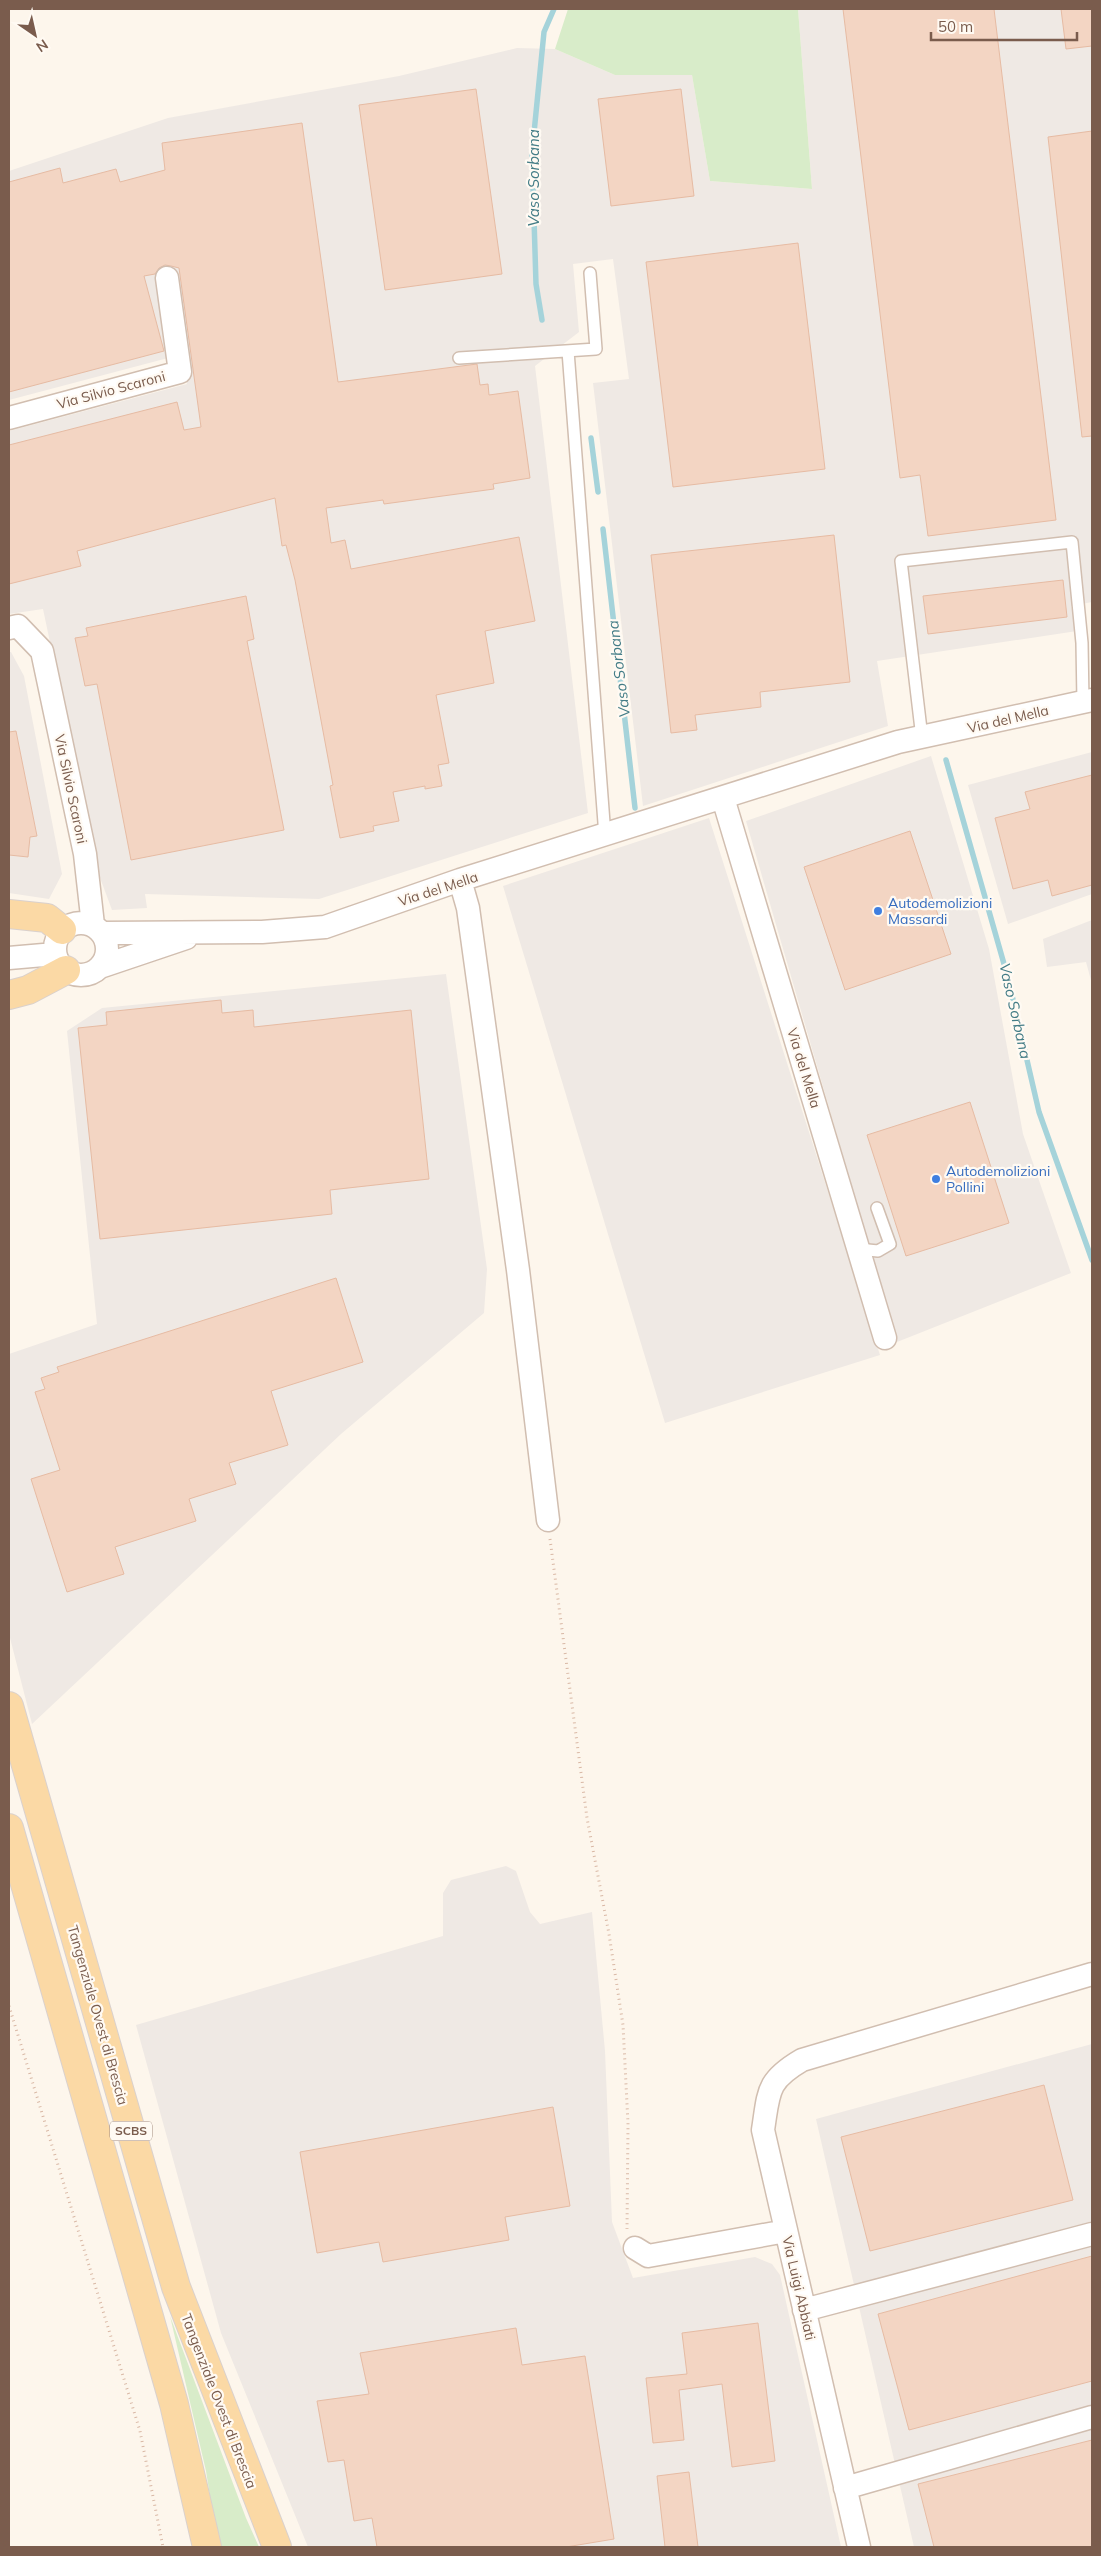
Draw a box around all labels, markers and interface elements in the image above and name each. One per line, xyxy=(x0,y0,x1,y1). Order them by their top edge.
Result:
north arrow xyxy=(10,10,60,60)
scale bar xyxy=(931,10,1077,42)
text: 50 m xyxy=(938,17,973,36)
text: N xyxy=(33,35,52,56)
water label: Vaso Sorbana xyxy=(524,129,543,227)
street label: Via Silvio Scaroni xyxy=(55,367,167,413)
water label: Vaso Sorbana xyxy=(603,619,634,719)
street label: Via del Mella xyxy=(966,701,1050,737)
street label: Via Silvio Scaroni xyxy=(51,733,91,845)
street label: Via del Mella xyxy=(396,868,480,910)
place label: Autodemolizioni Massardi xyxy=(888,894,992,928)
marker: Autodemolizioni Massardi xyxy=(872,905,884,917)
water label: Vaso Sorbana xyxy=(995,961,1036,1061)
street label: Via del Mella xyxy=(783,1026,825,1110)
place label: Autodemolizioni Pollini xyxy=(946,1162,1050,1196)
marker: Autodemolizioni Pollini xyxy=(930,1173,942,1185)
street label: Tangenziale Ovest di Brescia xyxy=(64,1923,132,2107)
road number: SCBS xyxy=(110,2122,152,2140)
street label: Via Luigi Abbiati xyxy=(778,2234,820,2342)
street label: Tangenziale Ovest di Brescia xyxy=(177,2311,261,2491)

